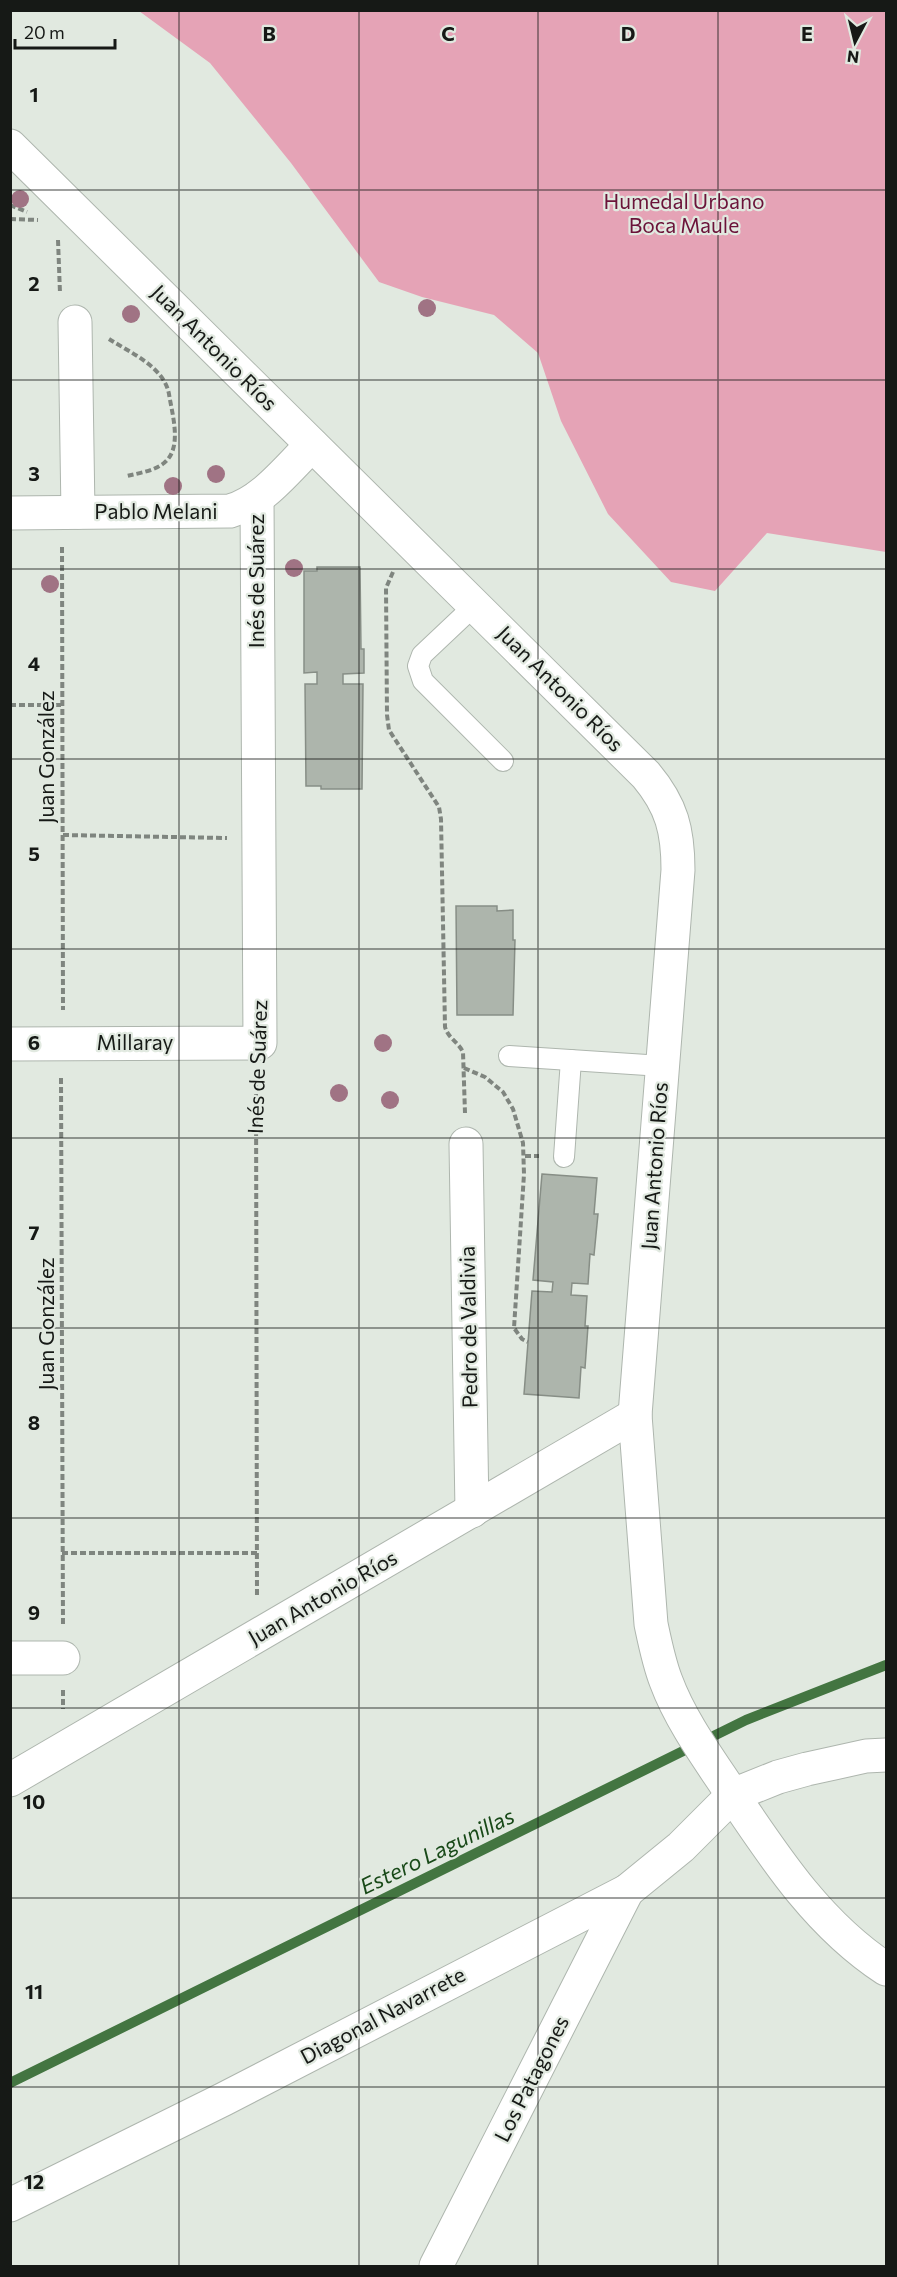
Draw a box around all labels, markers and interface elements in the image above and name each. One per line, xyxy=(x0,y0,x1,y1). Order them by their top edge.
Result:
scale bar xyxy=(15,12,116,50)
north arrow xyxy=(825,12,885,72)
text: 20 m xyxy=(24,21,65,43)
text: B xyxy=(262,21,276,45)
text: C xyxy=(441,21,455,45)
text: D xyxy=(621,21,635,45)
text: E xyxy=(801,21,813,45)
text: N xyxy=(846,47,860,68)
text: 1 xyxy=(29,82,39,106)
park label: Humedal Urbano Boca Maule xyxy=(603,188,765,237)
text: 2 xyxy=(28,271,40,295)
street label: Juan Antonio Ríos xyxy=(147,279,283,415)
text: 3 xyxy=(28,461,40,485)
street label: Pablo Melani xyxy=(94,498,218,523)
street label: Inés de Suárez xyxy=(243,514,268,648)
street label: Juan Antonio Ríos xyxy=(493,620,629,756)
text: 4 xyxy=(28,651,40,675)
street label: Juan González xyxy=(33,690,58,824)
text: 5 xyxy=(28,841,40,865)
street label: Inés de Suárez xyxy=(242,999,271,1134)
street label: Millaray xyxy=(97,1029,174,1054)
text: 6 xyxy=(28,1030,40,1054)
street label: Juan Antonio Ríos xyxy=(635,1081,672,1250)
text: 7 xyxy=(29,1220,40,1244)
street label: Pedro de Valdivia xyxy=(454,1246,481,1408)
street label: Juan González xyxy=(33,1257,58,1391)
text: 8 xyxy=(28,1410,40,1434)
street label: Juan Antonio Ríos xyxy=(243,1544,401,1649)
text: 9 xyxy=(28,1600,40,1624)
text: 10 xyxy=(23,1789,45,1813)
water label: Estero Lagunillas xyxy=(355,1801,518,1900)
street label: Diagonal Navarrete xyxy=(296,1961,469,2069)
text: 11 xyxy=(25,1979,43,2003)
street label: Los Patagones xyxy=(488,2011,573,2146)
text: 12 xyxy=(24,2169,44,2193)

